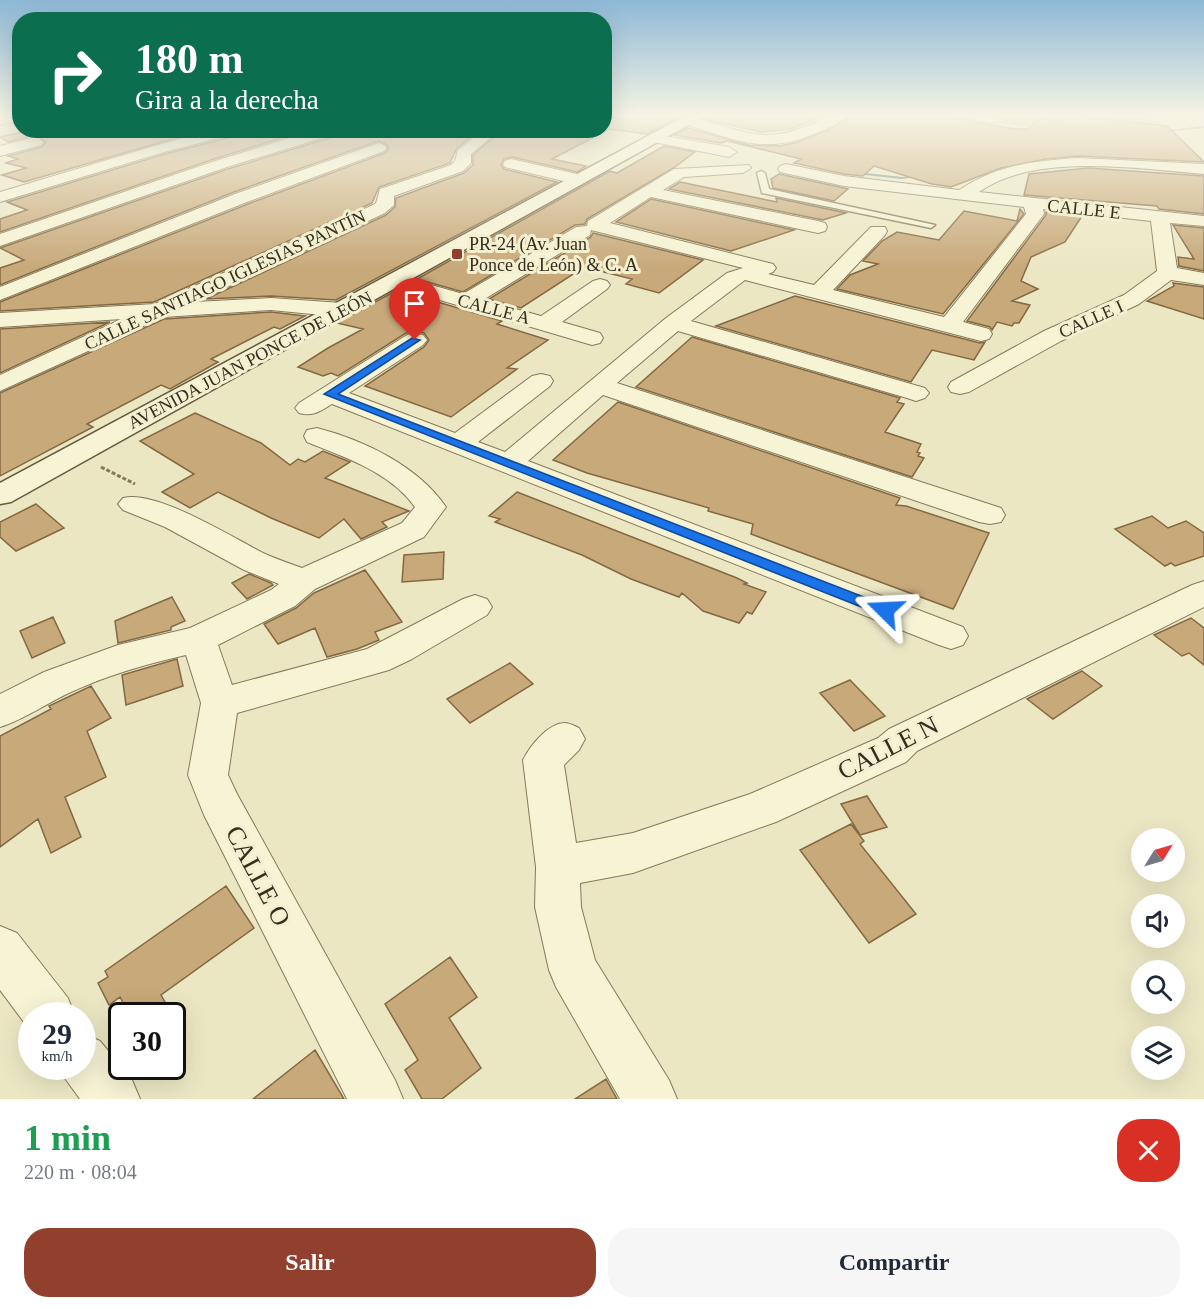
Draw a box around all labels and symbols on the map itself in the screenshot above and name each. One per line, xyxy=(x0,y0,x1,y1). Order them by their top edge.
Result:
street label: CALLE E xyxy=(1046,195,1122,223)
street label: CALLE SANTIAGO IGLESIAS PANTÍN xyxy=(81,205,369,354)
place label: PR-24 (Av. Juan Ponce de León) & C. A xyxy=(469,234,638,276)
marker: PR-24 (Av. Juan Ponce de León) & C. A xyxy=(450,247,464,261)
pin xyxy=(389,278,440,340)
street label: AVENIDA JUAN PONCE DE LEÓN xyxy=(124,286,376,433)
street label: CALLE A xyxy=(455,290,533,328)
street label: CALLE I xyxy=(1056,296,1126,342)
position arrow xyxy=(853,578,917,642)
street label: CALLE N xyxy=(833,710,943,786)
street label: CALLE O xyxy=(220,821,296,931)
north arrow xyxy=(1131,828,1185,882)
speed limit sign: 30 xyxy=(108,1002,186,1080)

